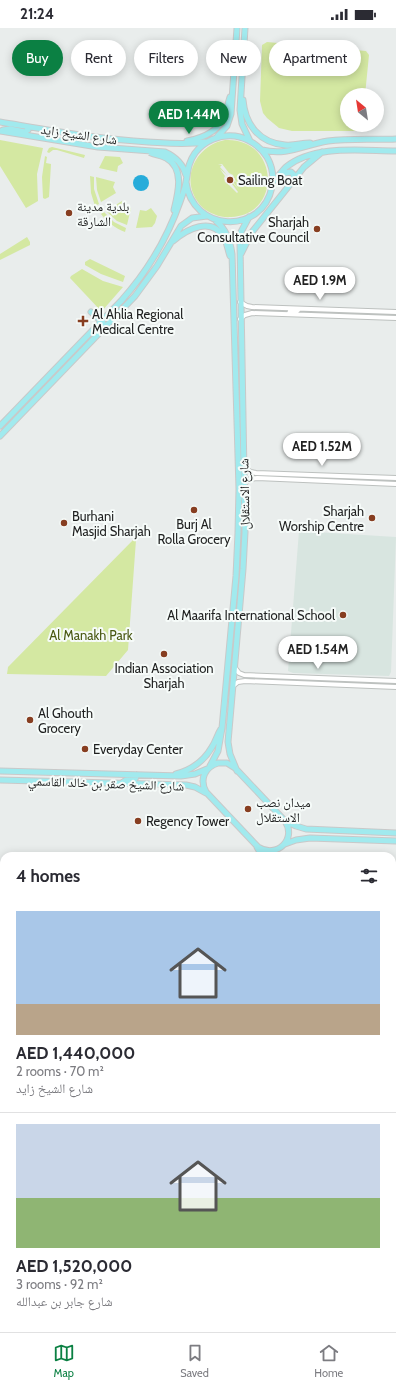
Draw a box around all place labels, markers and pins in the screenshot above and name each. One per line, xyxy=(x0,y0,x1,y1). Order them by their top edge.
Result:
pin: AED 1.44M xyxy=(143,101,235,135)
place label: Sailing Boat xyxy=(238,172,303,188)
marker: Sailing Boat xyxy=(225,175,235,185)
place label: بلدية مدينة الشارقة xyxy=(77,198,129,230)
marker: بلدية مدينة الشارقة xyxy=(64,208,74,218)
place label: Sharjah Consultative Council xyxy=(197,214,309,245)
marker: Sharjah Consultative Council xyxy=(312,224,322,234)
pin: AED 1.9M xyxy=(279,267,361,301)
place label: Al Ahlia Regional Medical Centre xyxy=(92,306,183,337)
marker: Al Ahlia Regional Medical Centre xyxy=(77,315,89,327)
pin: AED 1.52M xyxy=(276,433,368,467)
place label: Sharjah Worship Centre xyxy=(279,503,364,534)
marker: Burj Al Rolla Grocery xyxy=(189,505,199,515)
place label: Burhani Masjid Sharjah xyxy=(72,508,151,540)
marker: Sharjah Worship Centre xyxy=(367,513,377,523)
place label: Burj Al Rolla Grocery xyxy=(158,516,231,547)
marker: Burhani Masjid Sharjah xyxy=(59,518,69,528)
place label: Al Maarifa International School xyxy=(167,607,335,623)
marker: Al Maarifa International School xyxy=(338,610,348,620)
pin: AED 1.54M xyxy=(272,636,364,670)
marker: Indian Association Sharjah xyxy=(159,649,169,659)
place label: Indian Association Sharjah xyxy=(114,660,214,692)
place label: Al Ghouth Grocery xyxy=(38,705,93,736)
marker: Al Ghouth Grocery xyxy=(25,715,35,725)
place label: Everyday Center xyxy=(93,741,184,757)
marker: Everyday Center xyxy=(80,744,90,754)
place label: ميدان نصب الاستقلال xyxy=(256,794,311,826)
marker: ميدان نصب الاستقلال xyxy=(243,804,253,814)
place label: Regency Tower xyxy=(146,813,230,829)
marker: Regency Tower xyxy=(133,816,143,826)

